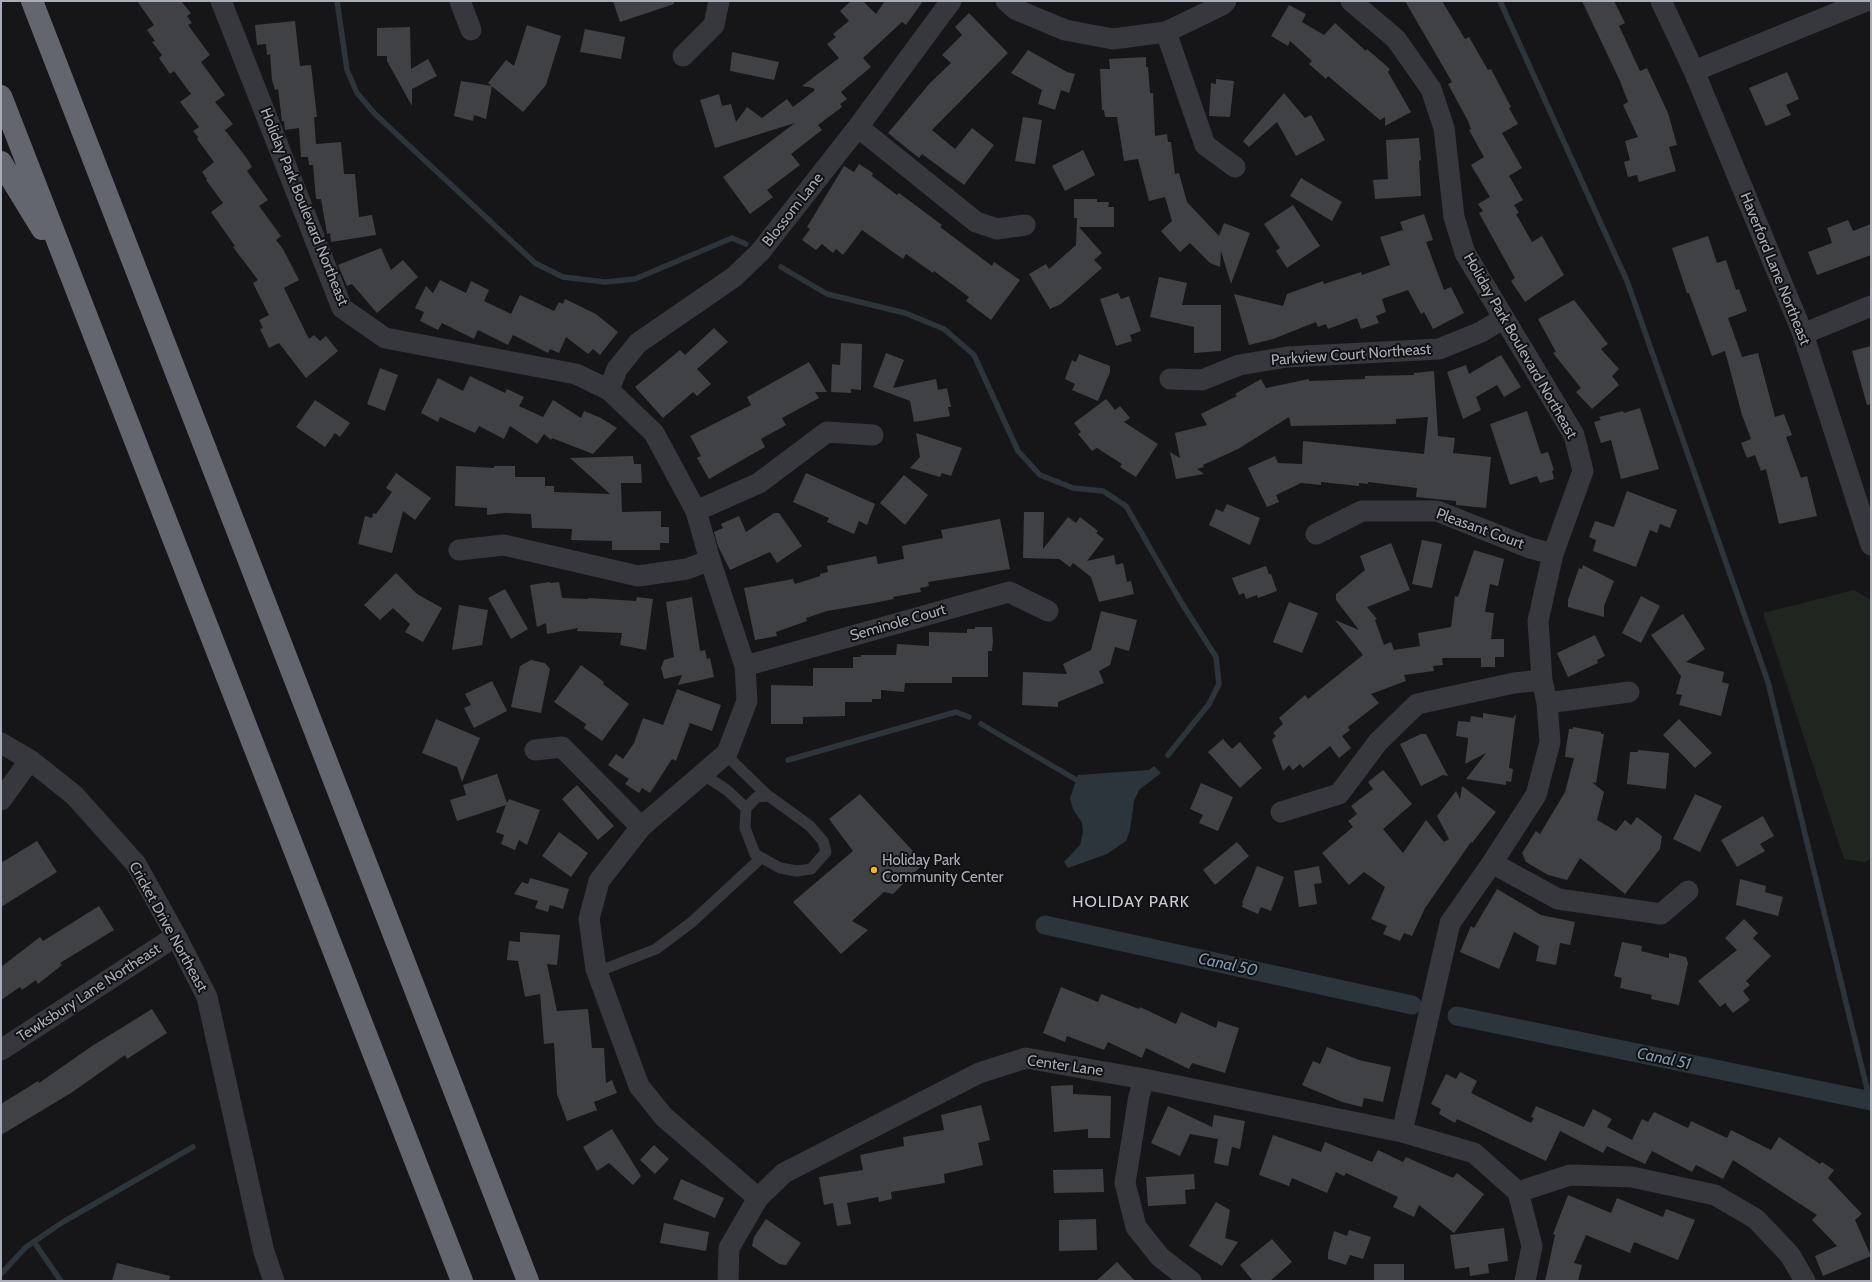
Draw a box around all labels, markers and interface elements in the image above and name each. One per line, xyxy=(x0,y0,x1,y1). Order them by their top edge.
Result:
street label: Holiday Park Boulevard Northeast xyxy=(256,106,352,308)
street label: Blossom Lane xyxy=(759,170,827,250)
street label: Haverford Lane Northeast xyxy=(1736,190,1814,348)
street label: Holiday Park Boulevard Northeast xyxy=(1459,250,1581,442)
street label: Parkview Court Northeast xyxy=(1270,340,1432,370)
street label: Pleasant Court xyxy=(1434,505,1526,553)
street label: Seminole Court xyxy=(848,601,948,645)
place label: Holiday Park Community Center xyxy=(882,852,1003,887)
street label: Cricket Drive Northeast xyxy=(125,859,211,995)
marker: Holiday Park Community Center xyxy=(869,865,879,875)
district label: HOLIDAY PARK xyxy=(1072,892,1190,912)
street label: Tewksbury Lane Northeast xyxy=(14,940,164,1046)
water label: Canal 50 xyxy=(1196,949,1260,981)
water label: Canal 51 xyxy=(1635,1044,1693,1074)
street label: Center Lane xyxy=(1026,1052,1104,1080)

